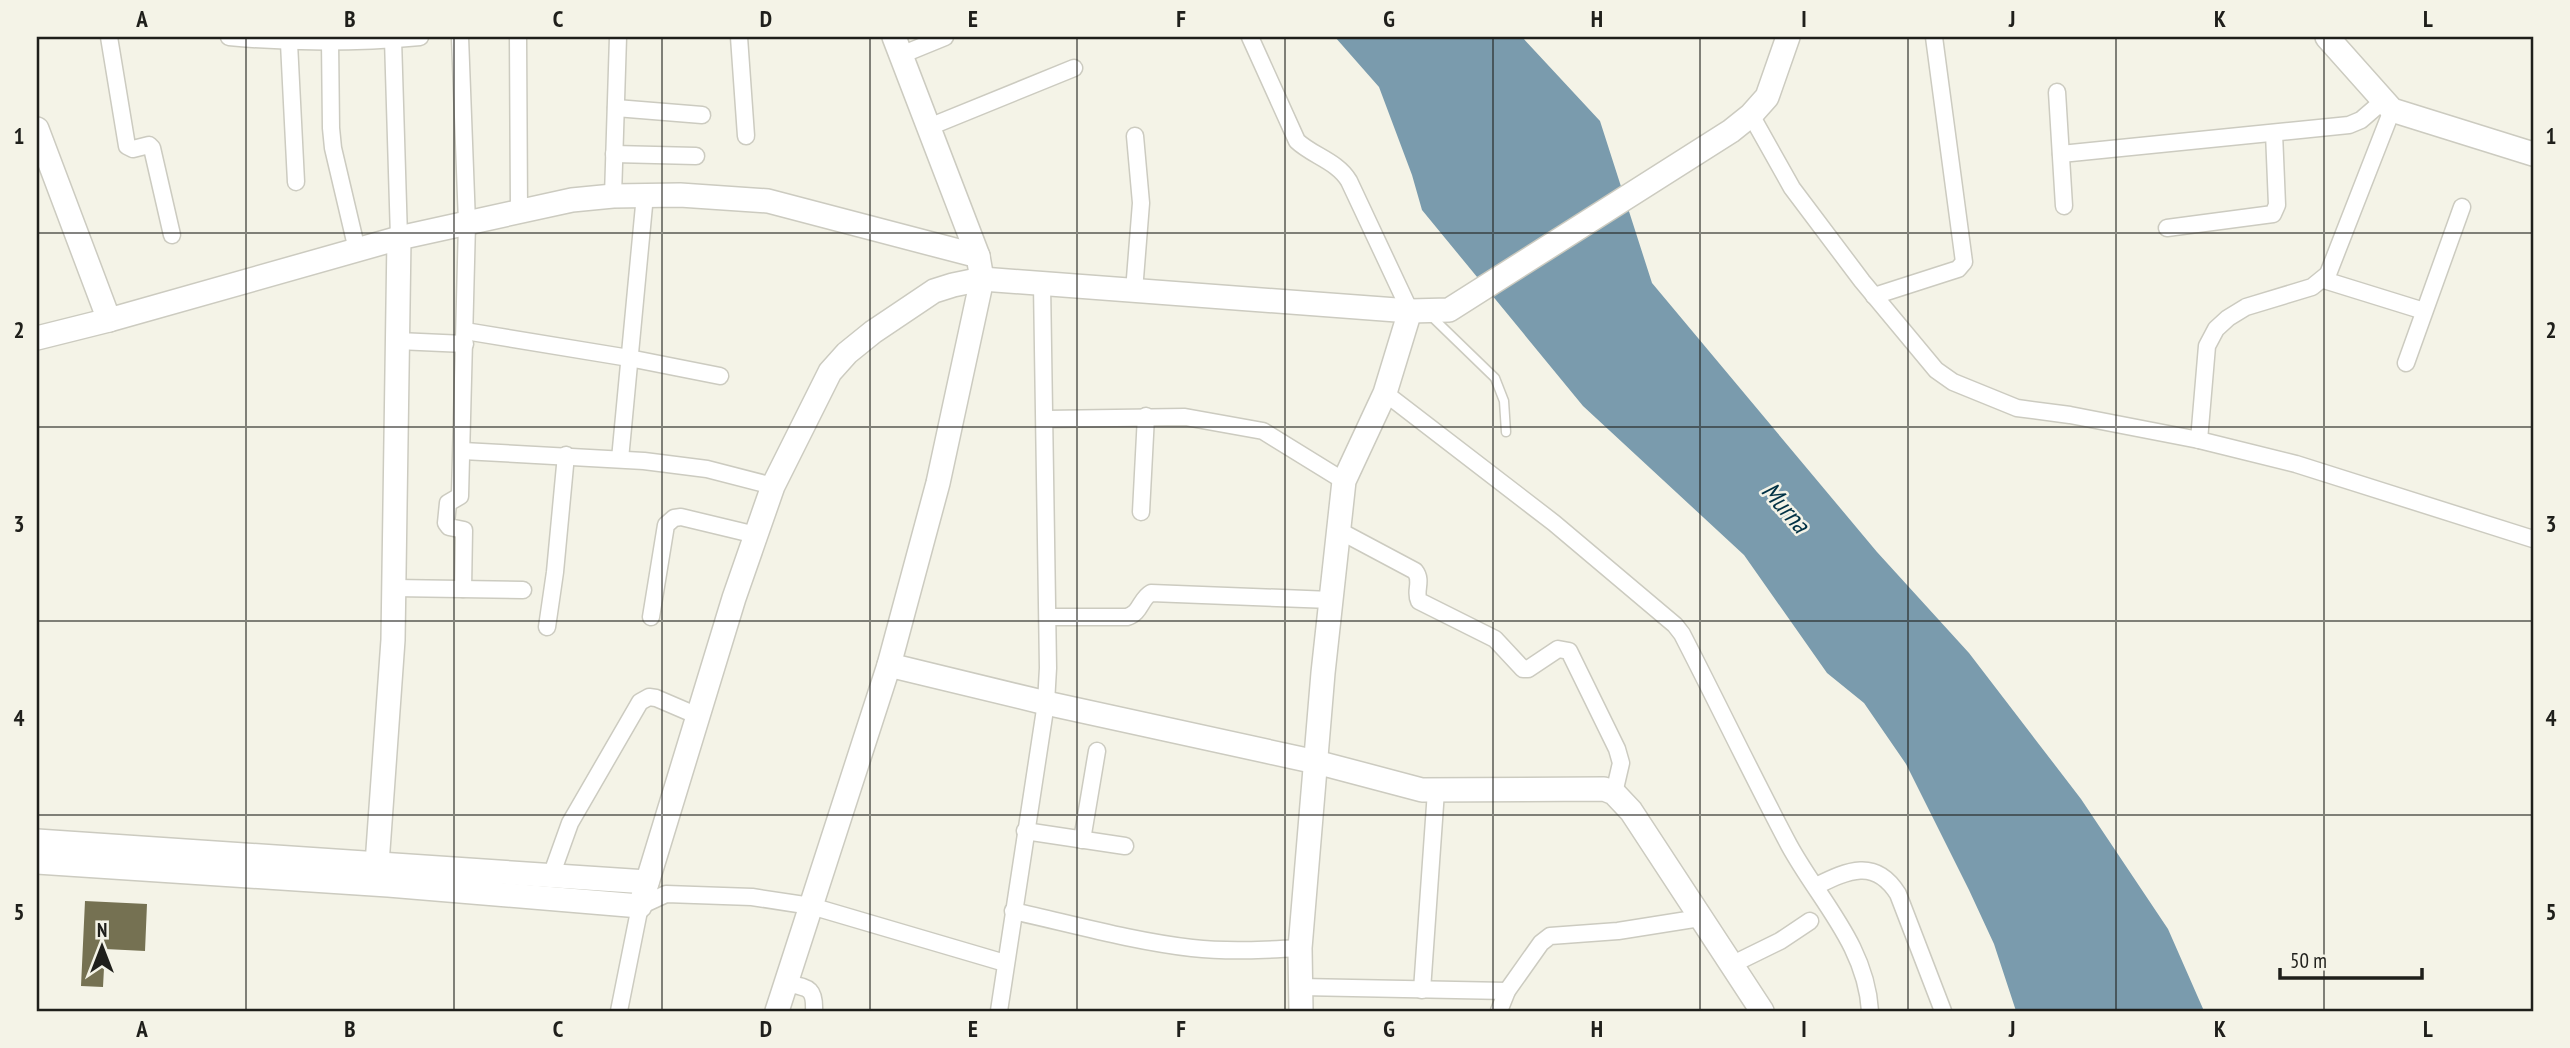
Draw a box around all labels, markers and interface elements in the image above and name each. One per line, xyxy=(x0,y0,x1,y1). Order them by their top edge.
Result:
text: A xyxy=(135,4,148,33)
text: B xyxy=(344,4,356,33)
text: C xyxy=(553,4,564,33)
text: D xyxy=(760,4,772,33)
text: E xyxy=(968,4,978,33)
text: F xyxy=(1176,4,1186,33)
text: G xyxy=(1383,4,1395,33)
text: H xyxy=(1591,4,1603,33)
text: I xyxy=(1801,4,1807,33)
text: J xyxy=(2008,4,2015,33)
text: K xyxy=(2214,4,2226,33)
text: L xyxy=(2423,4,2433,33)
text: 1 xyxy=(14,121,25,150)
text: 1 xyxy=(2546,121,2557,150)
text: 2 xyxy=(14,315,25,344)
text: 2 xyxy=(2546,315,2557,344)
water label: Murna xyxy=(1755,475,1818,540)
text: 3 xyxy=(14,509,25,538)
text: 3 xyxy=(2546,509,2557,538)
text: 4 xyxy=(14,703,25,732)
text: 4 xyxy=(2546,703,2557,732)
text: 5 xyxy=(14,897,25,926)
text: 5 xyxy=(2546,897,2557,926)
north arrow xyxy=(66,912,136,982)
text: N xyxy=(97,918,107,942)
scale bar xyxy=(2280,936,2421,980)
text: 50 m xyxy=(2290,947,2327,974)
text: A xyxy=(135,1014,148,1043)
text: B xyxy=(344,1014,356,1043)
text: C xyxy=(553,1014,564,1043)
text: D xyxy=(760,1014,772,1043)
text: E xyxy=(968,1014,978,1043)
text: F xyxy=(1176,1014,1186,1043)
text: G xyxy=(1383,1014,1395,1043)
text: H xyxy=(1591,1014,1603,1043)
text: I xyxy=(1801,1014,1807,1043)
text: J xyxy=(2008,1014,2015,1043)
text: K xyxy=(2214,1014,2226,1043)
text: L xyxy=(2423,1014,2433,1043)

